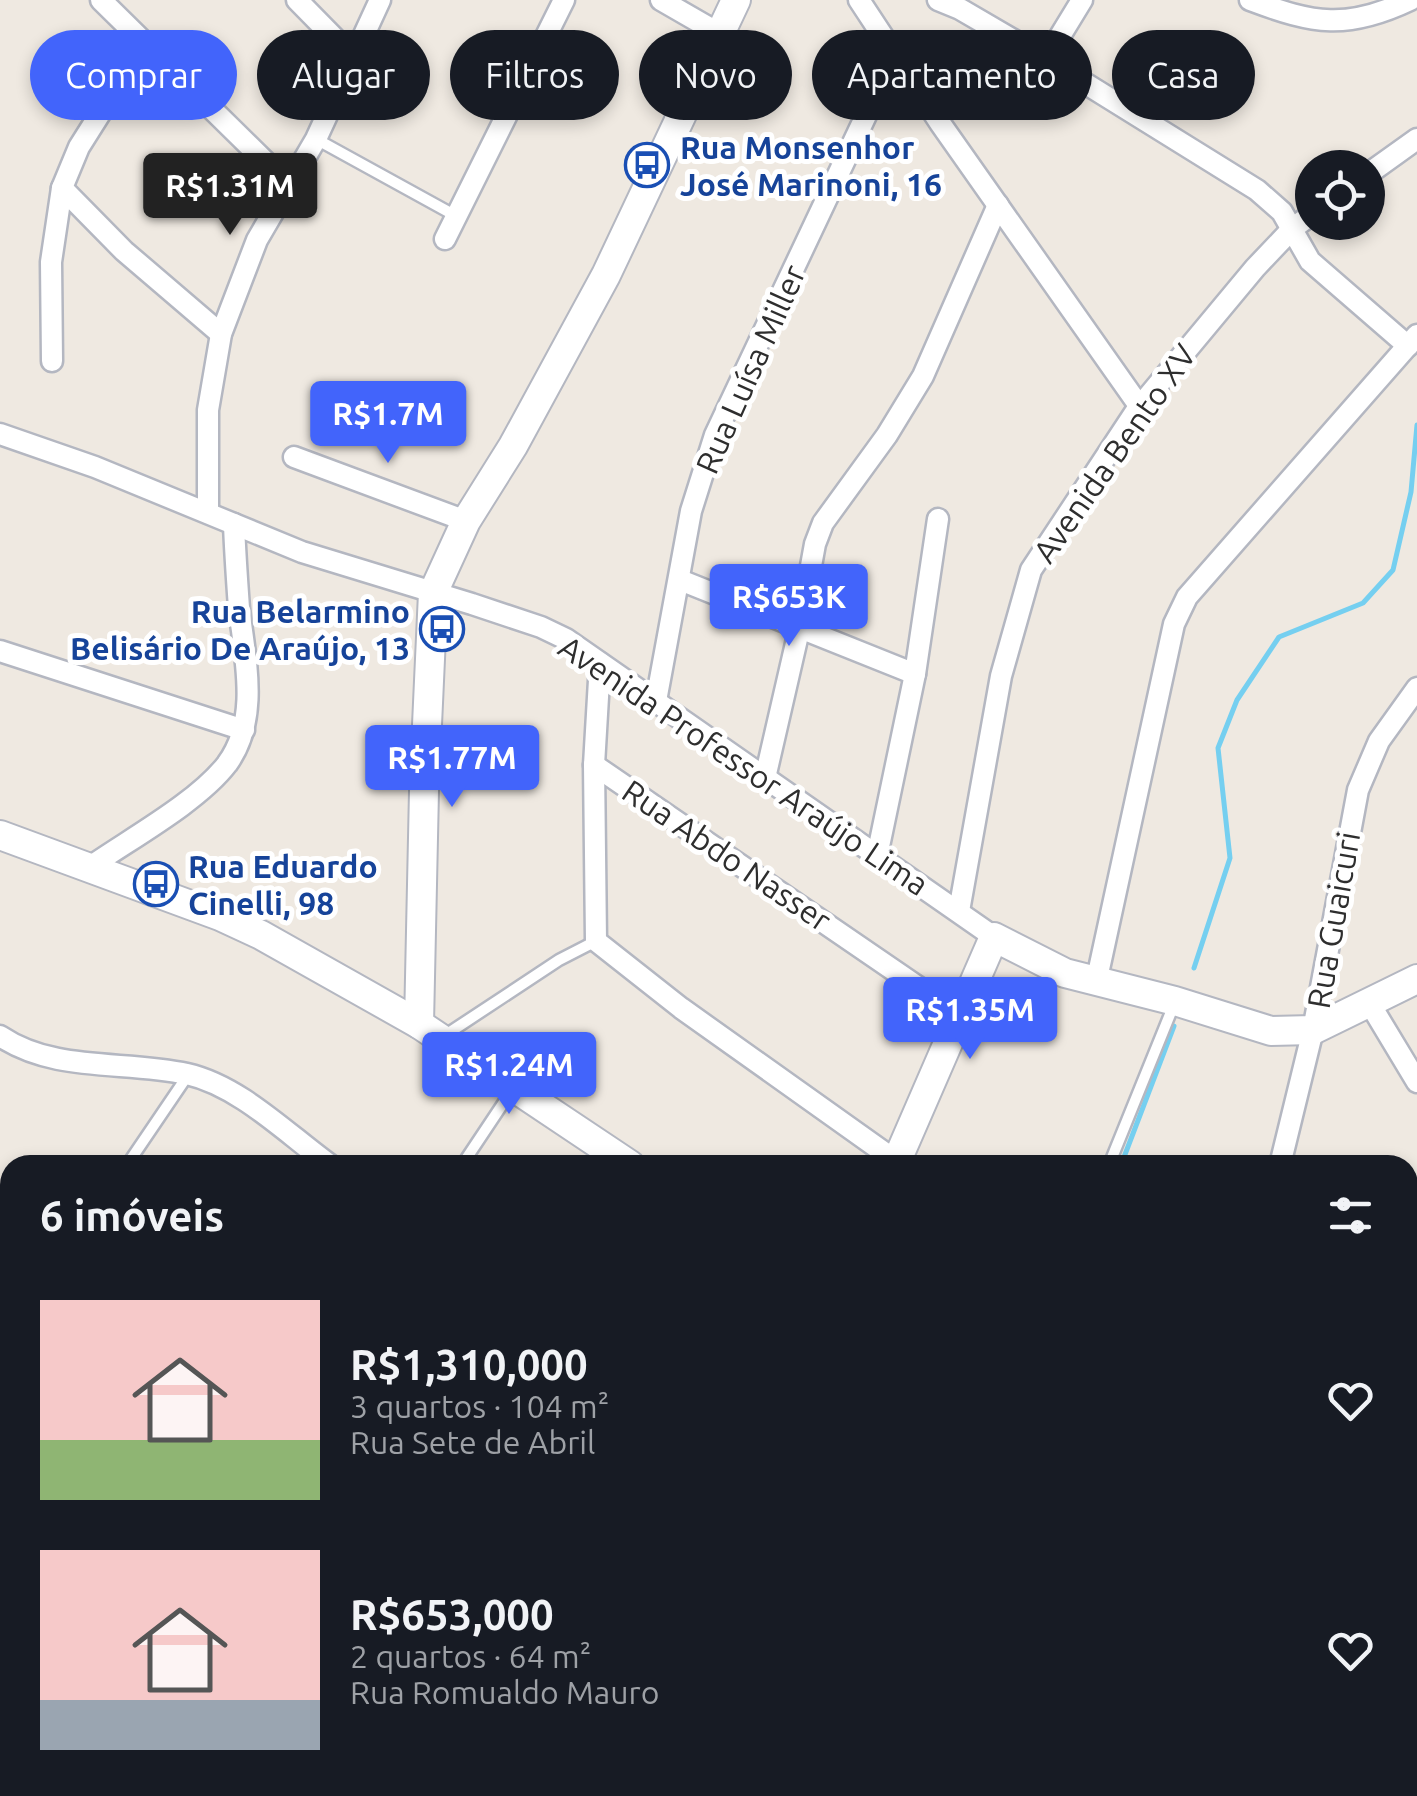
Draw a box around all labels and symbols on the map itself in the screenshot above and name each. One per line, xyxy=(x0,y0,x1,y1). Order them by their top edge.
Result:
place label: Rua Monsenhor José Marinoni, 16 xyxy=(680,129,942,202)
bus stop icon: Rua Monsenhor José Marinoni, 16 xyxy=(624,142,670,188)
pin: R$1.31M xyxy=(138,153,322,238)
street label: Rua Luísa Miller xyxy=(688,259,812,479)
street label: Avenida Bento XV xyxy=(1025,337,1203,569)
pin: R$1.7M xyxy=(307,381,469,466)
pin: R$653K xyxy=(708,564,870,649)
place label: Rua Belarmino Belisário De Araújo, 13 xyxy=(70,593,410,666)
bus stop icon: Rua Belarmino Belisário De Araújo, 13 xyxy=(419,606,465,652)
street label: Avenida Professor Araújo Lima xyxy=(553,628,935,902)
pin: R$1.77M xyxy=(360,725,544,810)
street label: Rua Abdo Nasser xyxy=(616,772,838,938)
street label: Rua Guaicuri xyxy=(1300,829,1366,1011)
place label: Rua Eduardo Cinelli, 98 xyxy=(188,848,378,921)
bus stop icon: Rua Eduardo Cinelli, 98 xyxy=(133,861,179,907)
pin: R$1.35M xyxy=(878,977,1062,1062)
pin: R$1.24M xyxy=(417,1032,601,1117)

